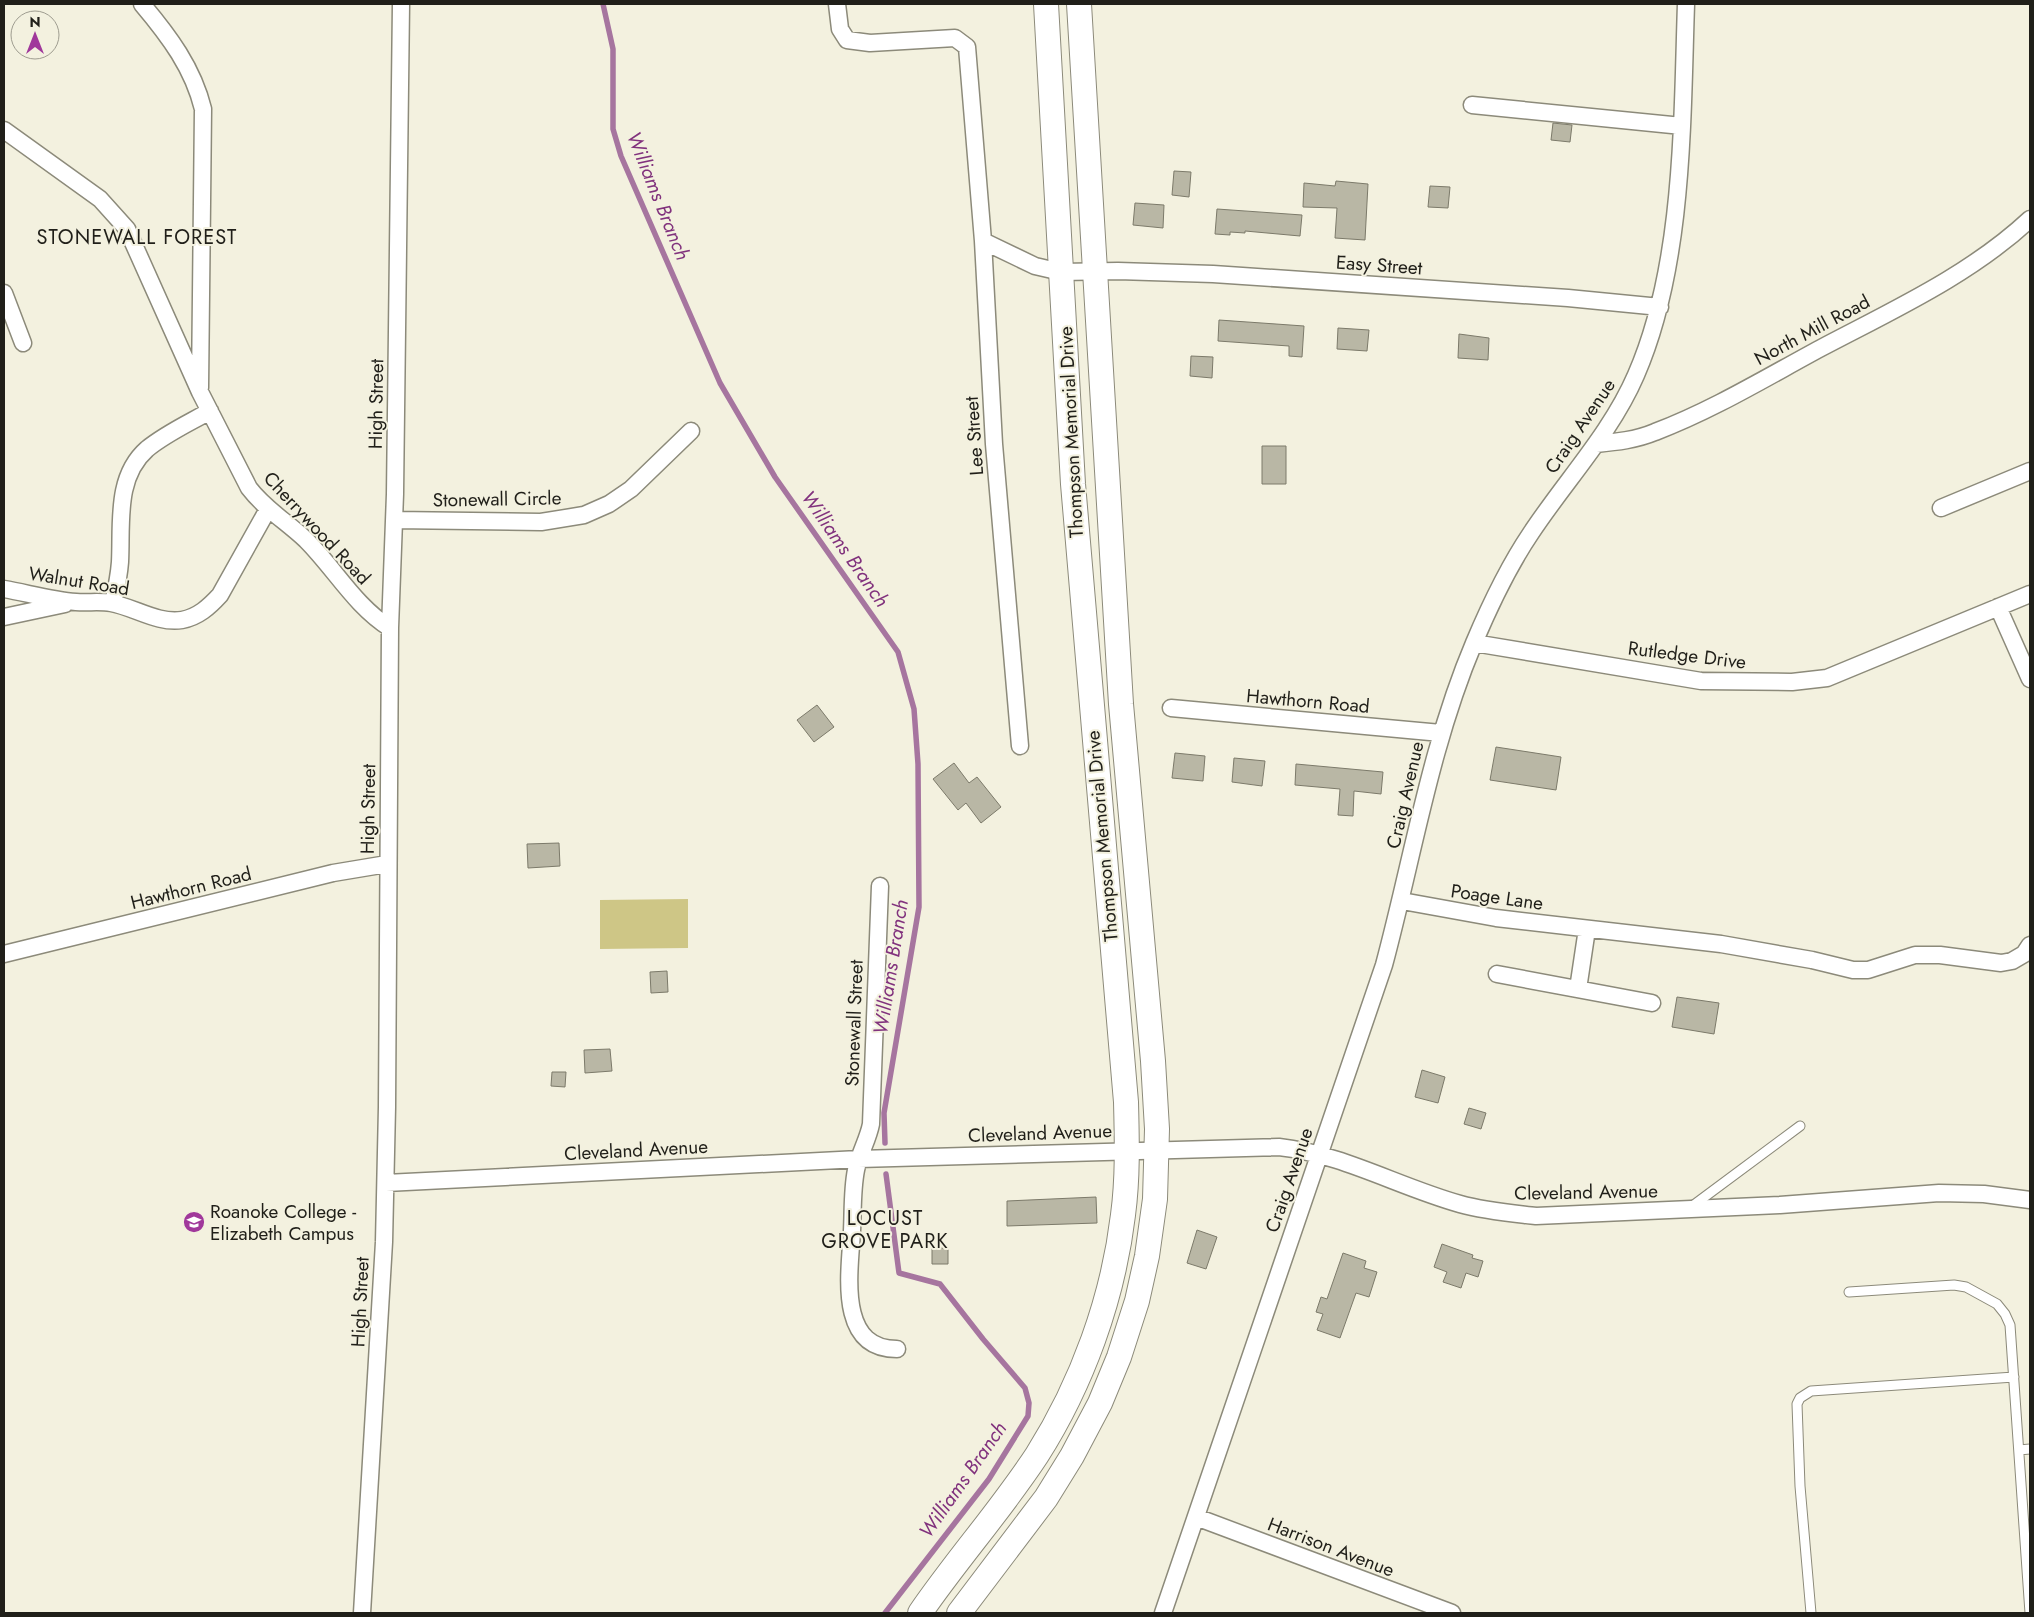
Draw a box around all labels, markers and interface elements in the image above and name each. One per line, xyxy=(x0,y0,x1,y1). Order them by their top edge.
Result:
north arrow xyxy=(10,10,60,60)
text: N xyxy=(29,12,41,32)
water label: Williams Branch xyxy=(619,127,697,265)
district label: STONEWALL FOREST xyxy=(37,223,237,252)
street label: Easy Street xyxy=(1335,249,1424,282)
street label: North Mill Road xyxy=(1749,288,1875,372)
street label: Thompson Memorial Drive xyxy=(1052,325,1090,538)
street label: High Street xyxy=(362,358,390,449)
street label: Craig Avenue xyxy=(1538,373,1622,479)
street label: Lee Street xyxy=(958,395,990,476)
street label: Cherrywood Road xyxy=(257,465,377,591)
street label: Stonewall Circle xyxy=(432,484,562,514)
water label: Williams Branch xyxy=(794,485,896,613)
street label: Walnut Road xyxy=(27,560,131,602)
street label: Rutledge Drive xyxy=(1626,634,1748,676)
street label: Hawthorn Road xyxy=(1245,682,1371,720)
street label: Thompson Memorial Drive xyxy=(1079,729,1125,943)
street label: Craig Avenue xyxy=(1380,738,1430,851)
street label: High Street xyxy=(354,763,382,854)
street label: Hawthorn Road xyxy=(128,860,254,916)
street label: Poage Lane xyxy=(1449,877,1545,917)
water label: Williams Branch xyxy=(866,897,916,1037)
street label: Stonewall Street xyxy=(838,959,870,1087)
street label: Cleveland Avenue xyxy=(968,1117,1113,1149)
street label: Craig Avenue xyxy=(1258,1124,1320,1236)
street label: Cleveland Avenue xyxy=(563,1133,709,1167)
street label: Cleveland Avenue xyxy=(1514,1177,1658,1207)
place label: Roanoke College - Elizabeth Campus xyxy=(210,1198,356,1247)
district label: LOCUST GROVE PARK xyxy=(821,1204,949,1256)
school or university icon: Roanoke College - Elizabeth Campus xyxy=(182,1210,206,1234)
street label: High Street xyxy=(344,1256,376,1348)
water label: Williams Branch xyxy=(912,1416,1014,1544)
street label: Harrison Avenue xyxy=(1264,1510,1398,1584)

